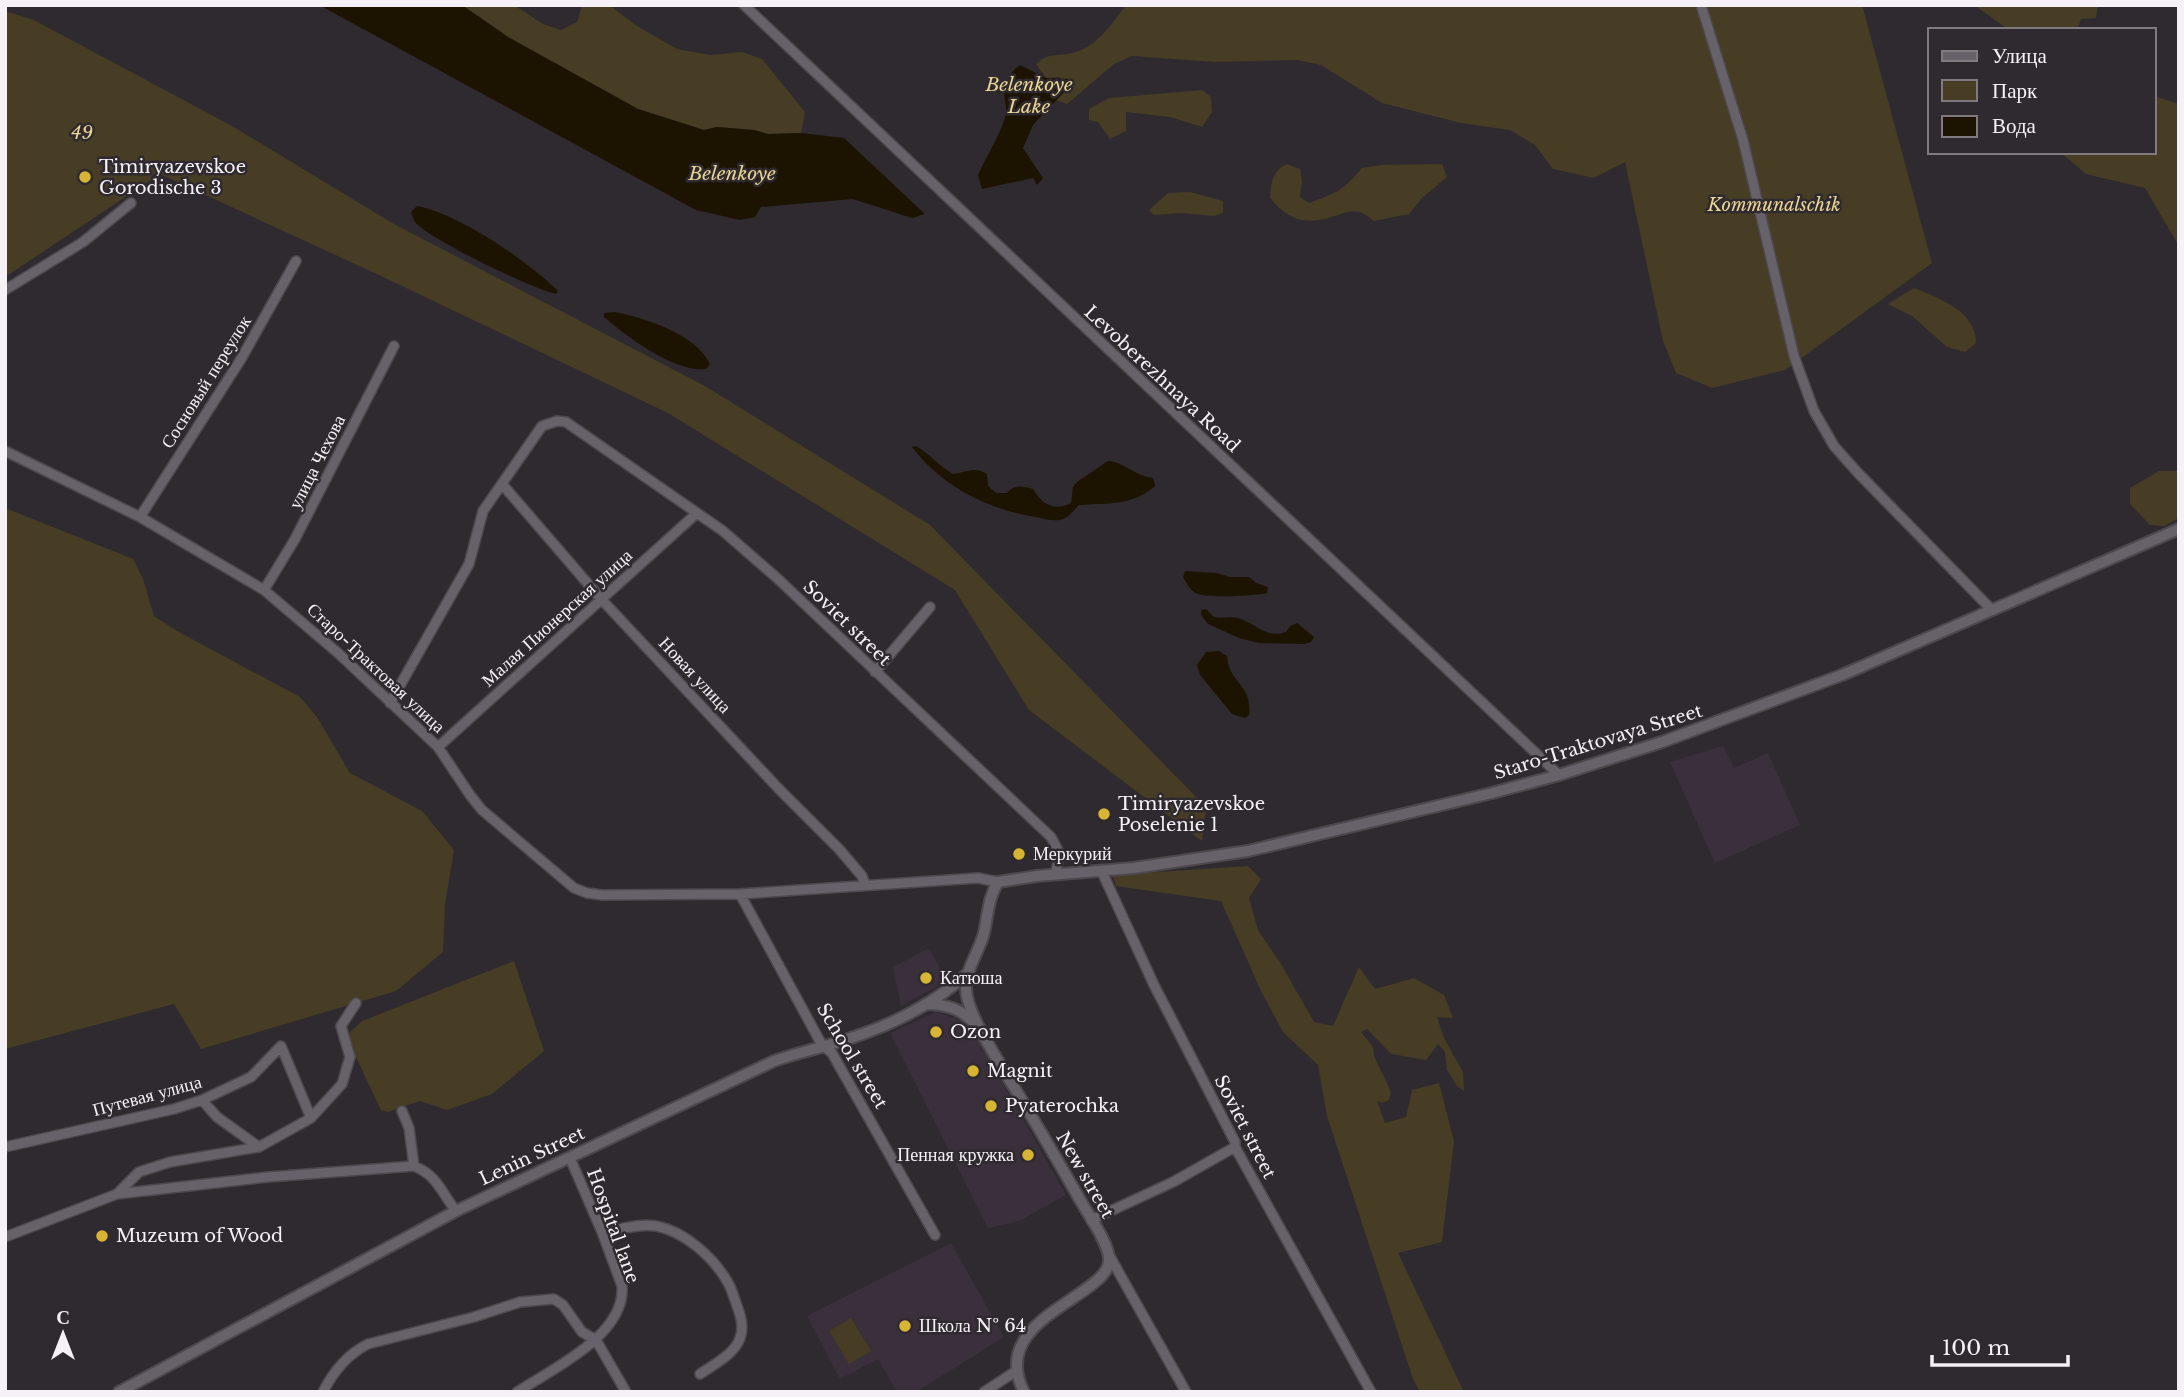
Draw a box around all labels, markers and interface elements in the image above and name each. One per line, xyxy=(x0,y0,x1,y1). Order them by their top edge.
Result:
legend xyxy=(1928,28,2156,154)
text: Улица xyxy=(1992,43,2047,69)
water label: Belenkoye Lake xyxy=(984,73,1073,118)
text: Парк xyxy=(1992,78,2038,104)
text: Вода xyxy=(1992,113,2037,139)
park label: 49 xyxy=(71,122,93,144)
place label: Timiryazevskoe Gorodische 3 xyxy=(99,156,246,199)
water label: Belenkoye xyxy=(687,162,776,185)
marker: Timiryazevskoe Gorodische 3 xyxy=(77,169,93,185)
park label: Kommunalschik xyxy=(1706,194,1841,216)
street label: Levoberezhnaya Road xyxy=(1080,301,1244,457)
street label: Сосновый переулок xyxy=(156,311,256,453)
street label: улица Чехова xyxy=(284,411,350,513)
street label: Малая Пионерская улица xyxy=(477,545,637,691)
street label: Soviet street xyxy=(799,576,895,670)
street label: Старо-Трактовая улица xyxy=(302,598,450,738)
street label: Новая улица xyxy=(654,632,736,718)
street label: Staro-Traktovaya Street xyxy=(1491,700,1705,784)
place label: Timiryazevskoe Poselenie 1 xyxy=(1118,793,1265,836)
marker: Timiryazevskoe Poselenie 1 xyxy=(1096,806,1112,822)
place label: Меркурий xyxy=(1033,843,1112,865)
marker: Меркурий xyxy=(1011,846,1027,862)
place label: Катюша xyxy=(940,967,1002,989)
marker: Катюша xyxy=(918,970,934,986)
street label: School street xyxy=(812,999,892,1113)
place label: Ozon xyxy=(950,1021,1001,1043)
marker: Ozon xyxy=(928,1024,944,1040)
place label: Magnit xyxy=(987,1060,1053,1082)
marker: Magnit xyxy=(965,1063,981,1079)
street label: Путевая улица xyxy=(90,1071,204,1121)
street label: Soviet street xyxy=(1209,1072,1281,1183)
place label: Pyaterochka xyxy=(1005,1095,1119,1117)
marker: Pyaterochka xyxy=(983,1098,999,1114)
street label: Lenin Street xyxy=(476,1122,588,1190)
street label: New street xyxy=(1051,1128,1119,1222)
place label: Пенная кружка xyxy=(897,1144,1014,1166)
marker: Пенная кружка xyxy=(1020,1147,1036,1163)
street label: Hospital lane xyxy=(582,1165,644,1287)
place label: Muzeum of Wood xyxy=(116,1225,283,1247)
marker: Muzeum of Wood xyxy=(94,1228,110,1244)
north arrow xyxy=(28,1299,98,1369)
text: С xyxy=(56,1306,70,1329)
place label: Школа № 64 xyxy=(919,1315,1026,1337)
marker: Школа № 64 xyxy=(897,1318,913,1334)
scale bar xyxy=(1932,1324,2068,1368)
text: 100 m xyxy=(1942,1335,2010,1361)

